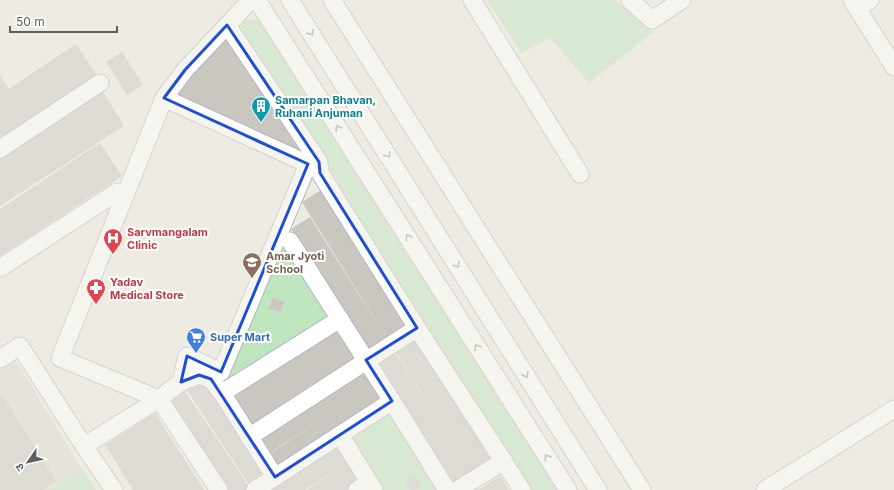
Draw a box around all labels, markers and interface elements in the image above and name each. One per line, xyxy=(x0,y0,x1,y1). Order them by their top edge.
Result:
scale bar xyxy=(10,8,117,34)
text: 50 m xyxy=(16,14,45,29)
one-way arrow xyxy=(306,29,314,36)
place label: Samarpan Bhavan, Ruhani Anjuman xyxy=(275,93,376,120)
building icon: Samarpan Bhavan, Ruhani Anjuman xyxy=(250,95,272,123)
one-way arrow xyxy=(336,125,343,132)
one-way arrow xyxy=(383,151,390,158)
place label: Sarvmangalam Clinic xyxy=(127,225,208,252)
hospital icon: Sarvmangalam Clinic xyxy=(102,227,124,255)
one-way arrow xyxy=(405,234,412,241)
place label: Amar Jyoti School xyxy=(266,249,324,276)
school or university icon: Amar Jyoti School xyxy=(241,251,263,279)
one-way arrow xyxy=(452,261,460,268)
place label: Yadav Medical Store xyxy=(110,275,184,302)
pharmacy icon: Yadav Medical Store xyxy=(85,277,107,305)
supermarket icon: Super Mart xyxy=(185,326,207,354)
place label: Super Mart xyxy=(210,330,270,344)
one-way arrow xyxy=(474,344,482,351)
one-way arrow xyxy=(521,371,529,378)
north arrow xyxy=(8,442,48,482)
one-way arrow xyxy=(544,454,552,461)
text: उ xyxy=(12,461,27,474)

